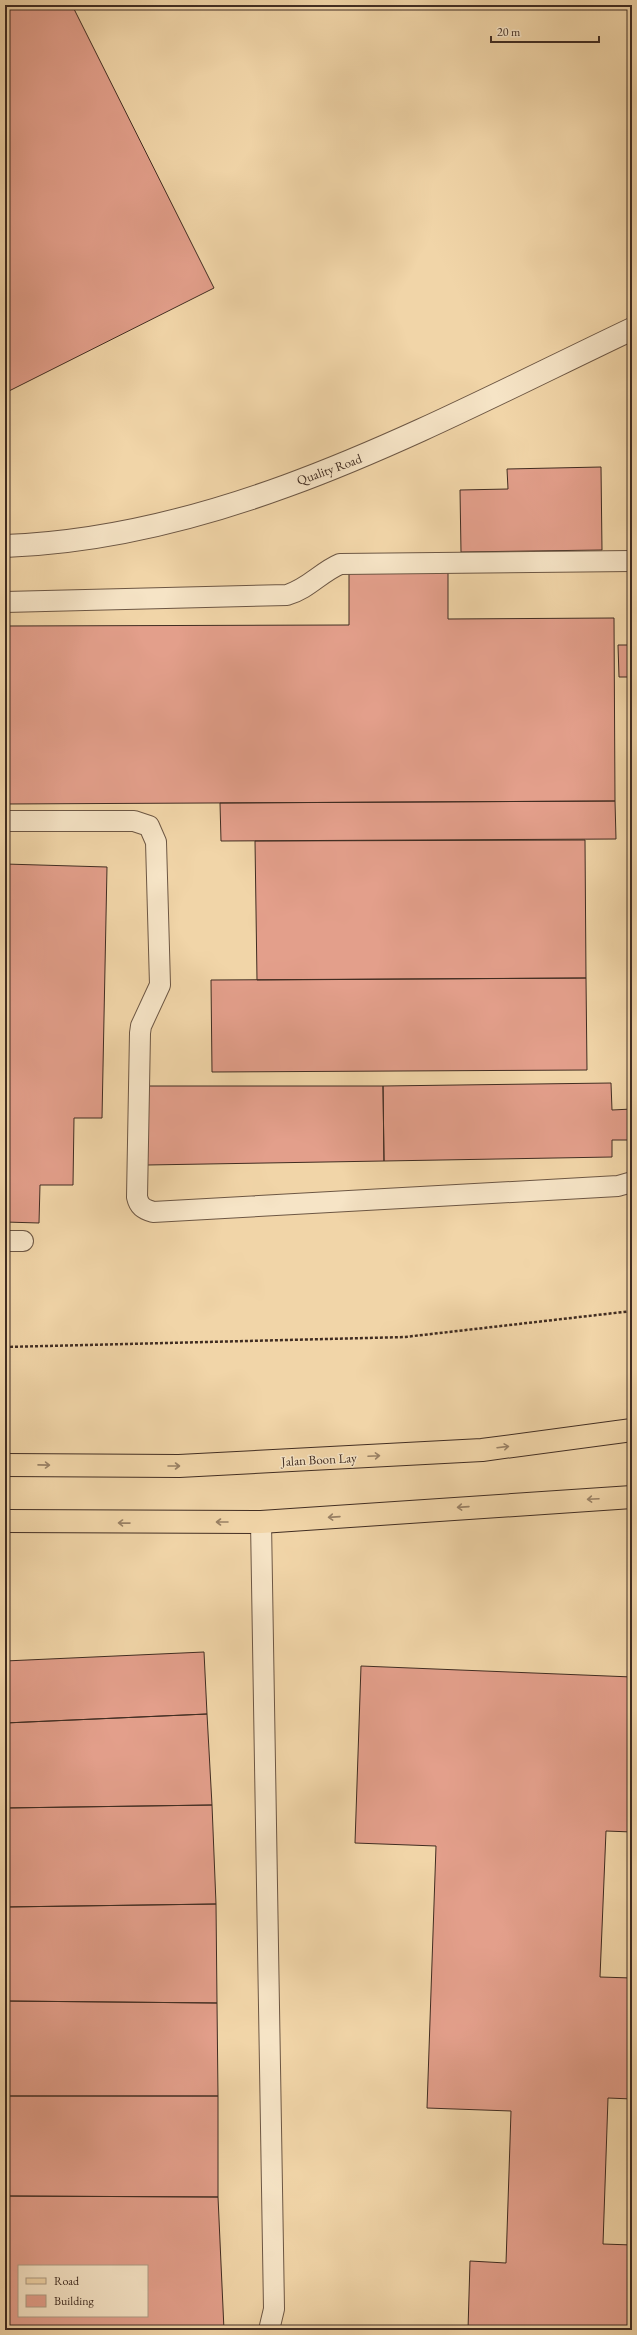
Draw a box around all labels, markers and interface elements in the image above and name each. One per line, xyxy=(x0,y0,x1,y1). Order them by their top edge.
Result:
scale bar xyxy=(491,18,599,44)
text: 20 m xyxy=(497,24,521,40)
street label: Quality Road xyxy=(294,450,364,489)
one-way arrow xyxy=(496,1443,509,1451)
street label: Jalan Boon Lay xyxy=(280,1449,358,1470)
one-way arrow xyxy=(367,1452,380,1459)
one-way arrow xyxy=(37,1461,50,1469)
one-way arrow xyxy=(167,1462,180,1470)
one-way arrow xyxy=(587,1495,600,1503)
one-way arrow xyxy=(457,1504,470,1511)
one-way arrow xyxy=(328,1513,341,1520)
one-way arrow xyxy=(216,1518,229,1526)
one-way arrow xyxy=(118,1519,131,1526)
legend xyxy=(18,2265,148,2317)
text: Road xyxy=(54,2273,80,2289)
text: Building xyxy=(54,2293,95,2309)

